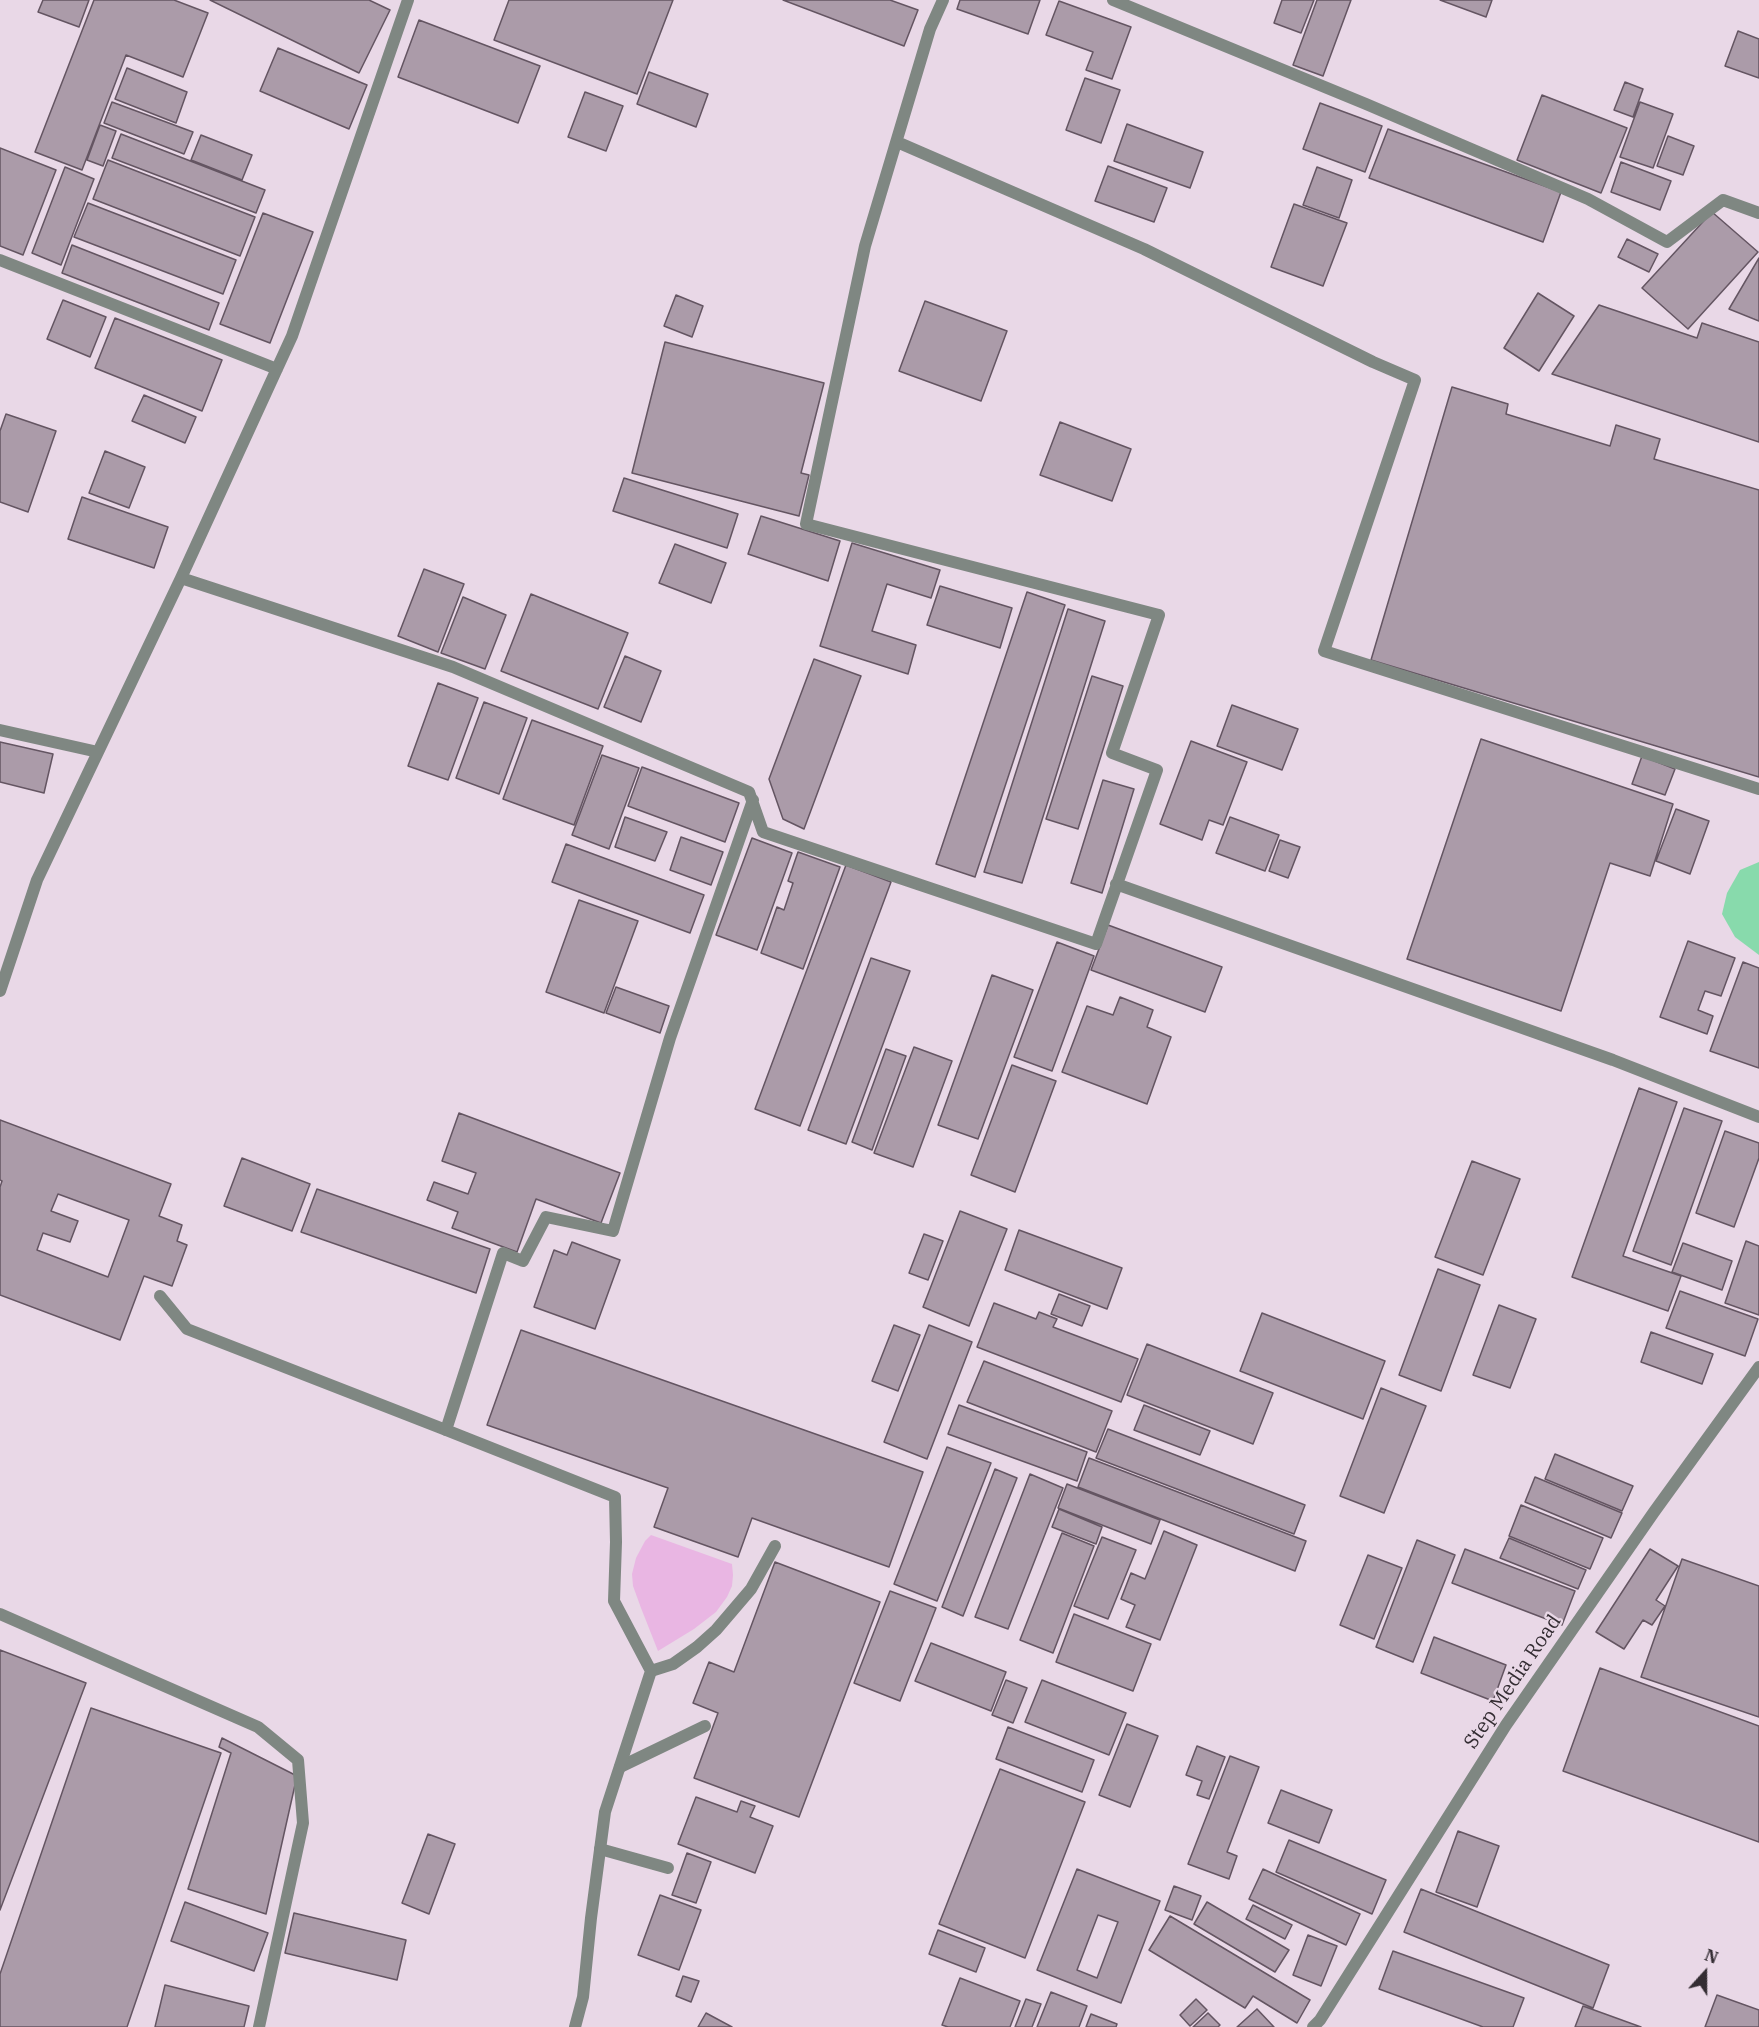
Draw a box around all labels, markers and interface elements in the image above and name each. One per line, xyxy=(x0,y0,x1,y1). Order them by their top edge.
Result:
street label: Step Media Road xyxy=(1459,1610,1567,1754)
north arrow xyxy=(1675,1943,1735,2003)
text: N xyxy=(1702,1945,1721,1968)

